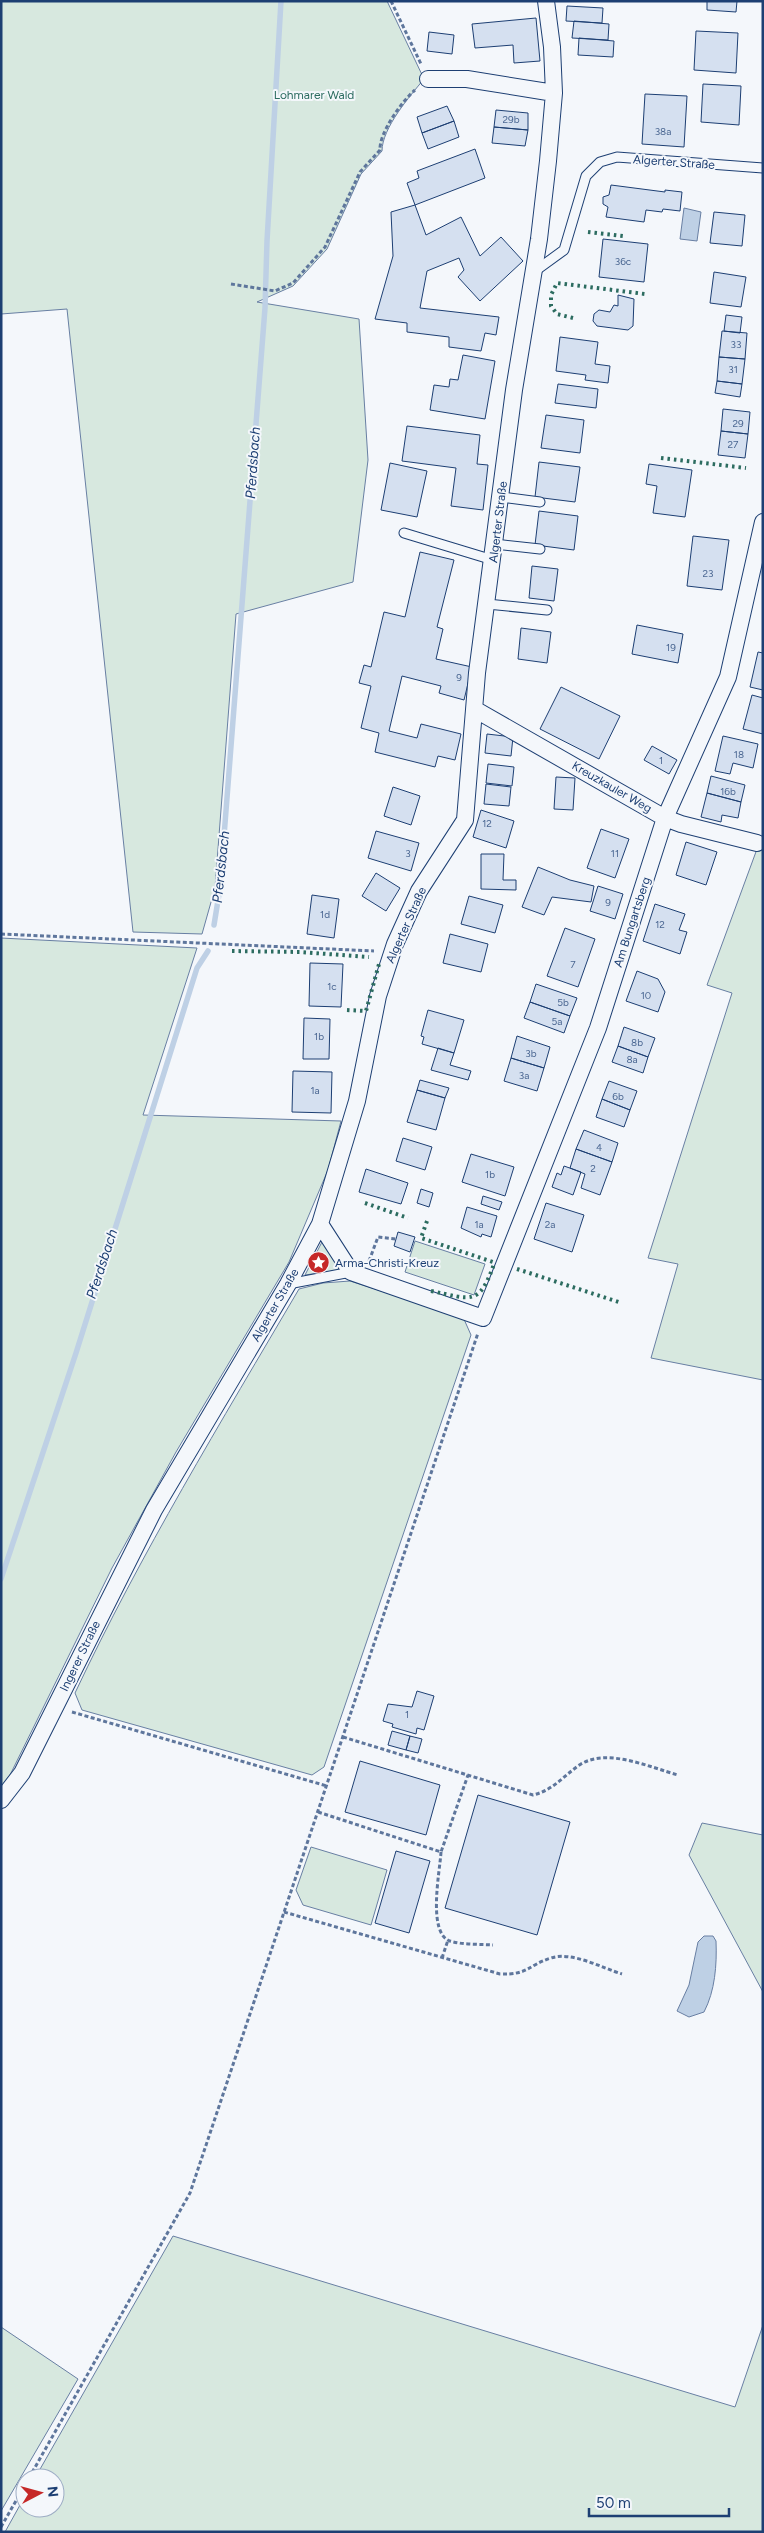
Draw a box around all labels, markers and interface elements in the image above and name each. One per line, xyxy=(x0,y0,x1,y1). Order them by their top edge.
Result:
park label: Lohmarer Wald xyxy=(274,88,354,102)
house number: 29b xyxy=(502,113,520,126)
house number: 38a xyxy=(655,125,671,138)
street label: Algerter Straße xyxy=(633,152,716,172)
house number: 36c xyxy=(615,255,632,268)
house number: 33 xyxy=(731,338,741,351)
house number: 31 xyxy=(728,363,738,376)
house number: 29 xyxy=(732,417,744,430)
water label: Pferdsbach xyxy=(242,426,264,500)
house number: 27 xyxy=(728,438,739,451)
street label: Algerter Straße xyxy=(486,480,510,564)
house number: 23 xyxy=(702,567,714,580)
house number: 19 xyxy=(666,641,676,654)
house number: 9 xyxy=(456,671,462,684)
house number: 18 xyxy=(734,748,744,761)
house number: 1 xyxy=(659,754,663,767)
street label: Kreuzkauler Weg xyxy=(570,758,654,816)
house number: 16b xyxy=(720,785,736,798)
house number: 12 xyxy=(482,817,492,830)
water label: Pferdsbach xyxy=(209,830,233,904)
house number: 3 xyxy=(405,847,411,860)
house number: 11 xyxy=(611,847,619,860)
street label: Am Bungartsberg xyxy=(611,875,653,969)
street label: Algerter Straße xyxy=(383,884,429,965)
house number: 9 xyxy=(605,896,611,909)
house number: 1d xyxy=(320,908,330,921)
house number: 12 xyxy=(655,918,665,931)
house number: 7 xyxy=(570,958,576,971)
house number: 1c xyxy=(327,980,337,993)
house number: 10 xyxy=(641,989,651,1002)
house number: 5b xyxy=(557,996,569,1009)
house number: 5a xyxy=(552,1015,562,1028)
house number: 1b xyxy=(314,1030,324,1043)
house number: 8b xyxy=(631,1036,643,1049)
house number: 3b xyxy=(525,1047,537,1060)
house number: 8a xyxy=(626,1053,638,1066)
house number: 3a xyxy=(519,1069,529,1082)
house number: 1a xyxy=(310,1084,320,1097)
house number: 6b xyxy=(612,1090,624,1103)
house number: 4 xyxy=(596,1141,602,1154)
house number: 2 xyxy=(590,1162,596,1175)
house number: 1b xyxy=(485,1168,495,1181)
house number: 1a xyxy=(474,1218,484,1231)
house number: 2a xyxy=(545,1218,555,1231)
water label: Pferdsbach xyxy=(83,1227,121,1301)
place icon: Arma-Christi-Kreuz xyxy=(307,1251,331,1275)
place label: Arma-Christi-Kreuz xyxy=(335,1256,439,1270)
street label: Algerter Straße xyxy=(248,1266,302,1344)
street label: Ingerer Straße xyxy=(57,1618,103,1693)
house number: 1 xyxy=(405,1708,409,1721)
north arrow xyxy=(15,2468,65,2518)
text: N xyxy=(43,2485,61,2498)
scale bar xyxy=(589,2486,729,2518)
text: 50 m xyxy=(596,2494,631,2512)

